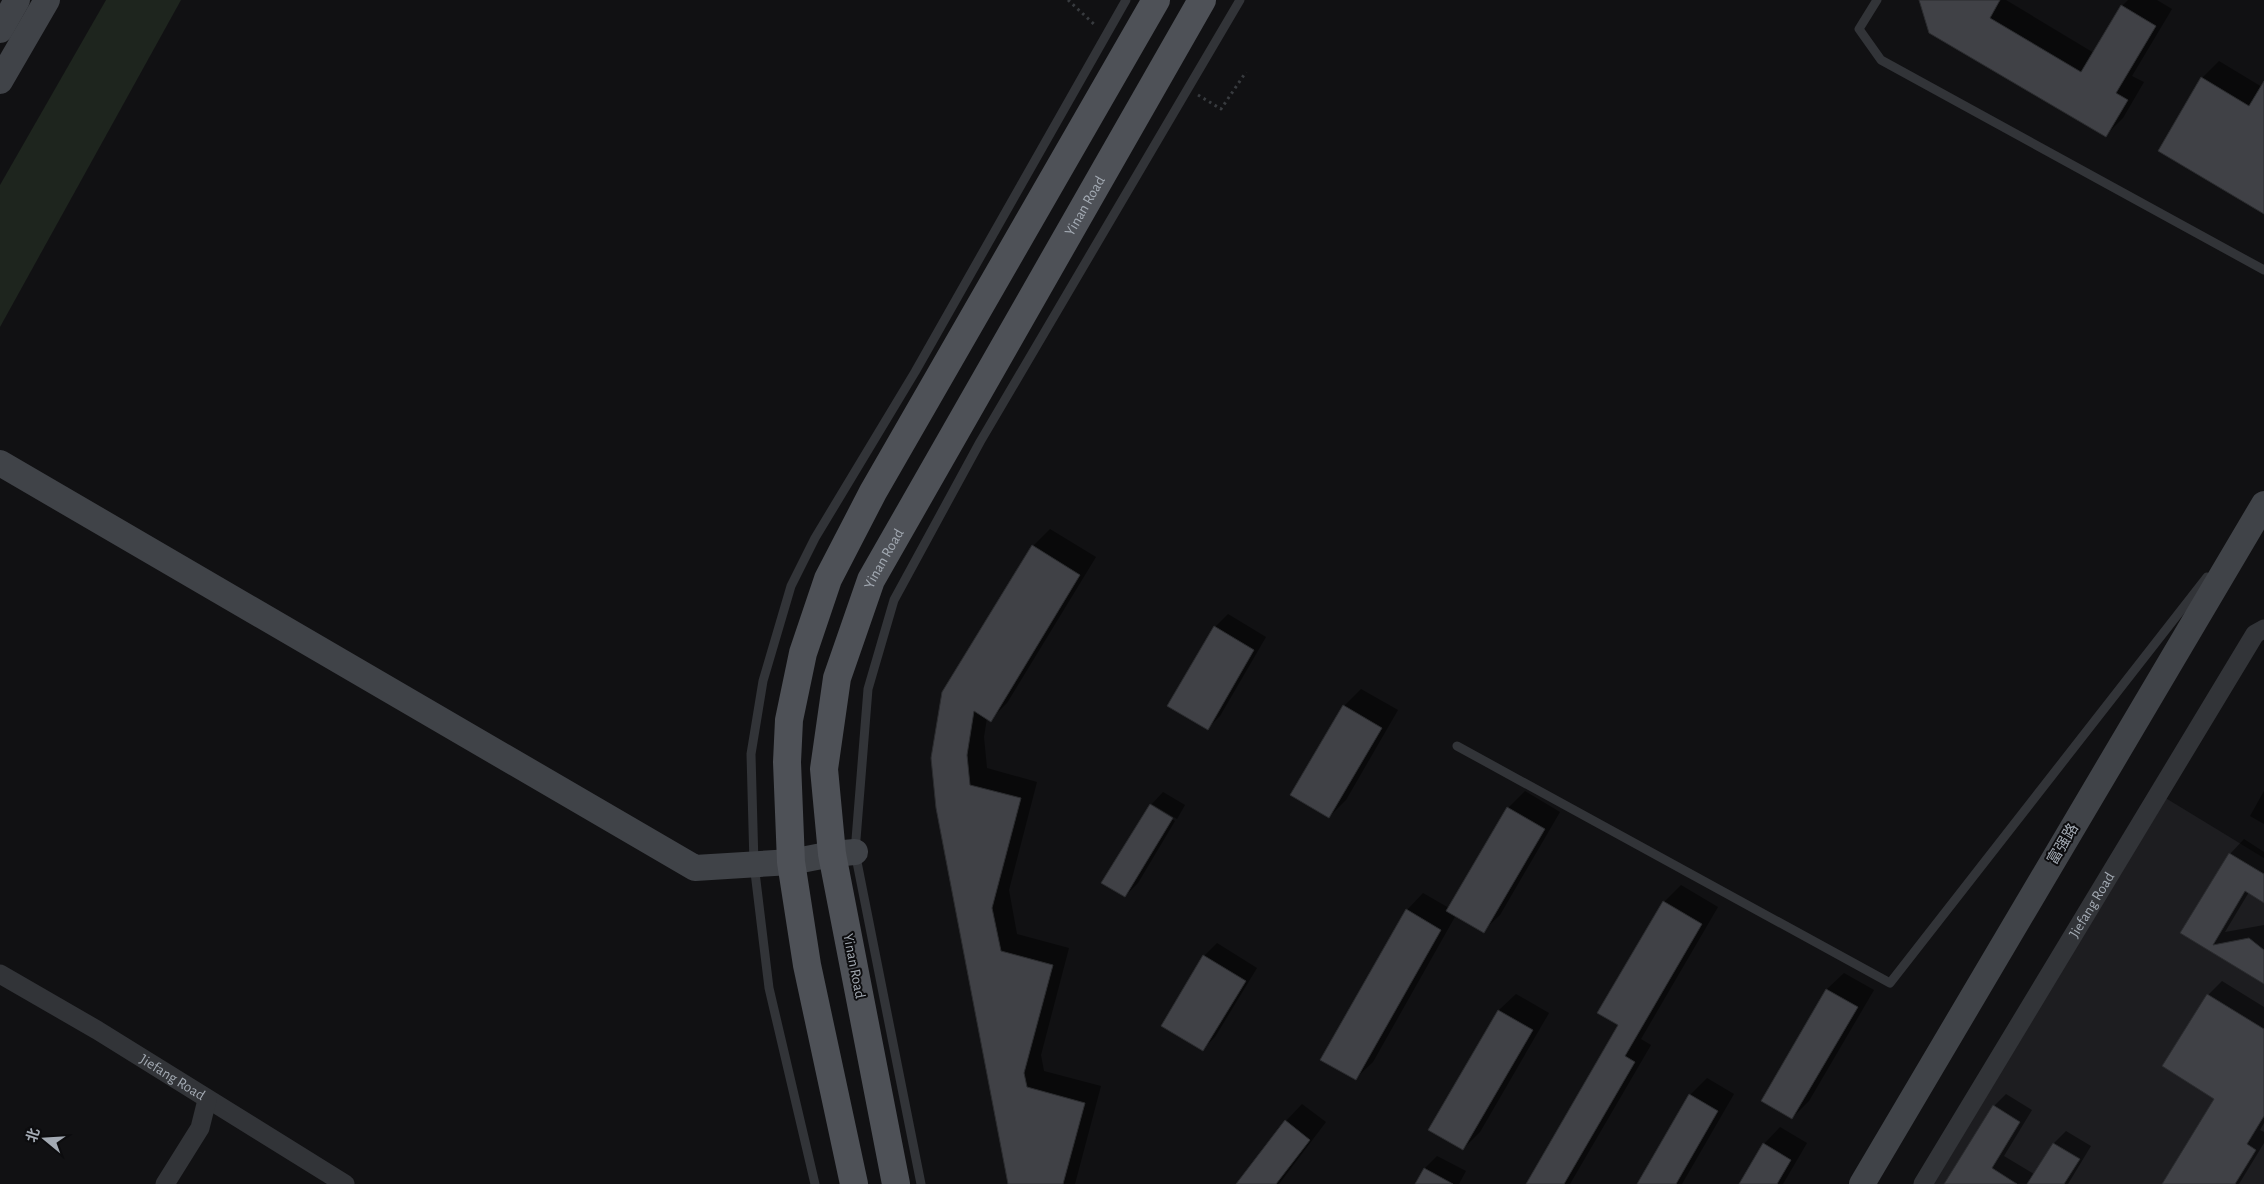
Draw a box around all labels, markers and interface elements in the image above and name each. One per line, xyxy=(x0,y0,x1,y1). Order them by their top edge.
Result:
street label: Yinan Road xyxy=(1062,173,1108,238)
street label: Yinan Road xyxy=(861,526,906,590)
street label: 富强路 xyxy=(2044,820,2081,867)
street label: Jiefang Road xyxy=(2066,869,2117,940)
street label: Yinan Road xyxy=(840,932,868,1000)
street label: Jiefang Road xyxy=(137,1051,208,1103)
north arrow xyxy=(20,1114,70,1164)
text: 北 xyxy=(24,1126,42,1144)

